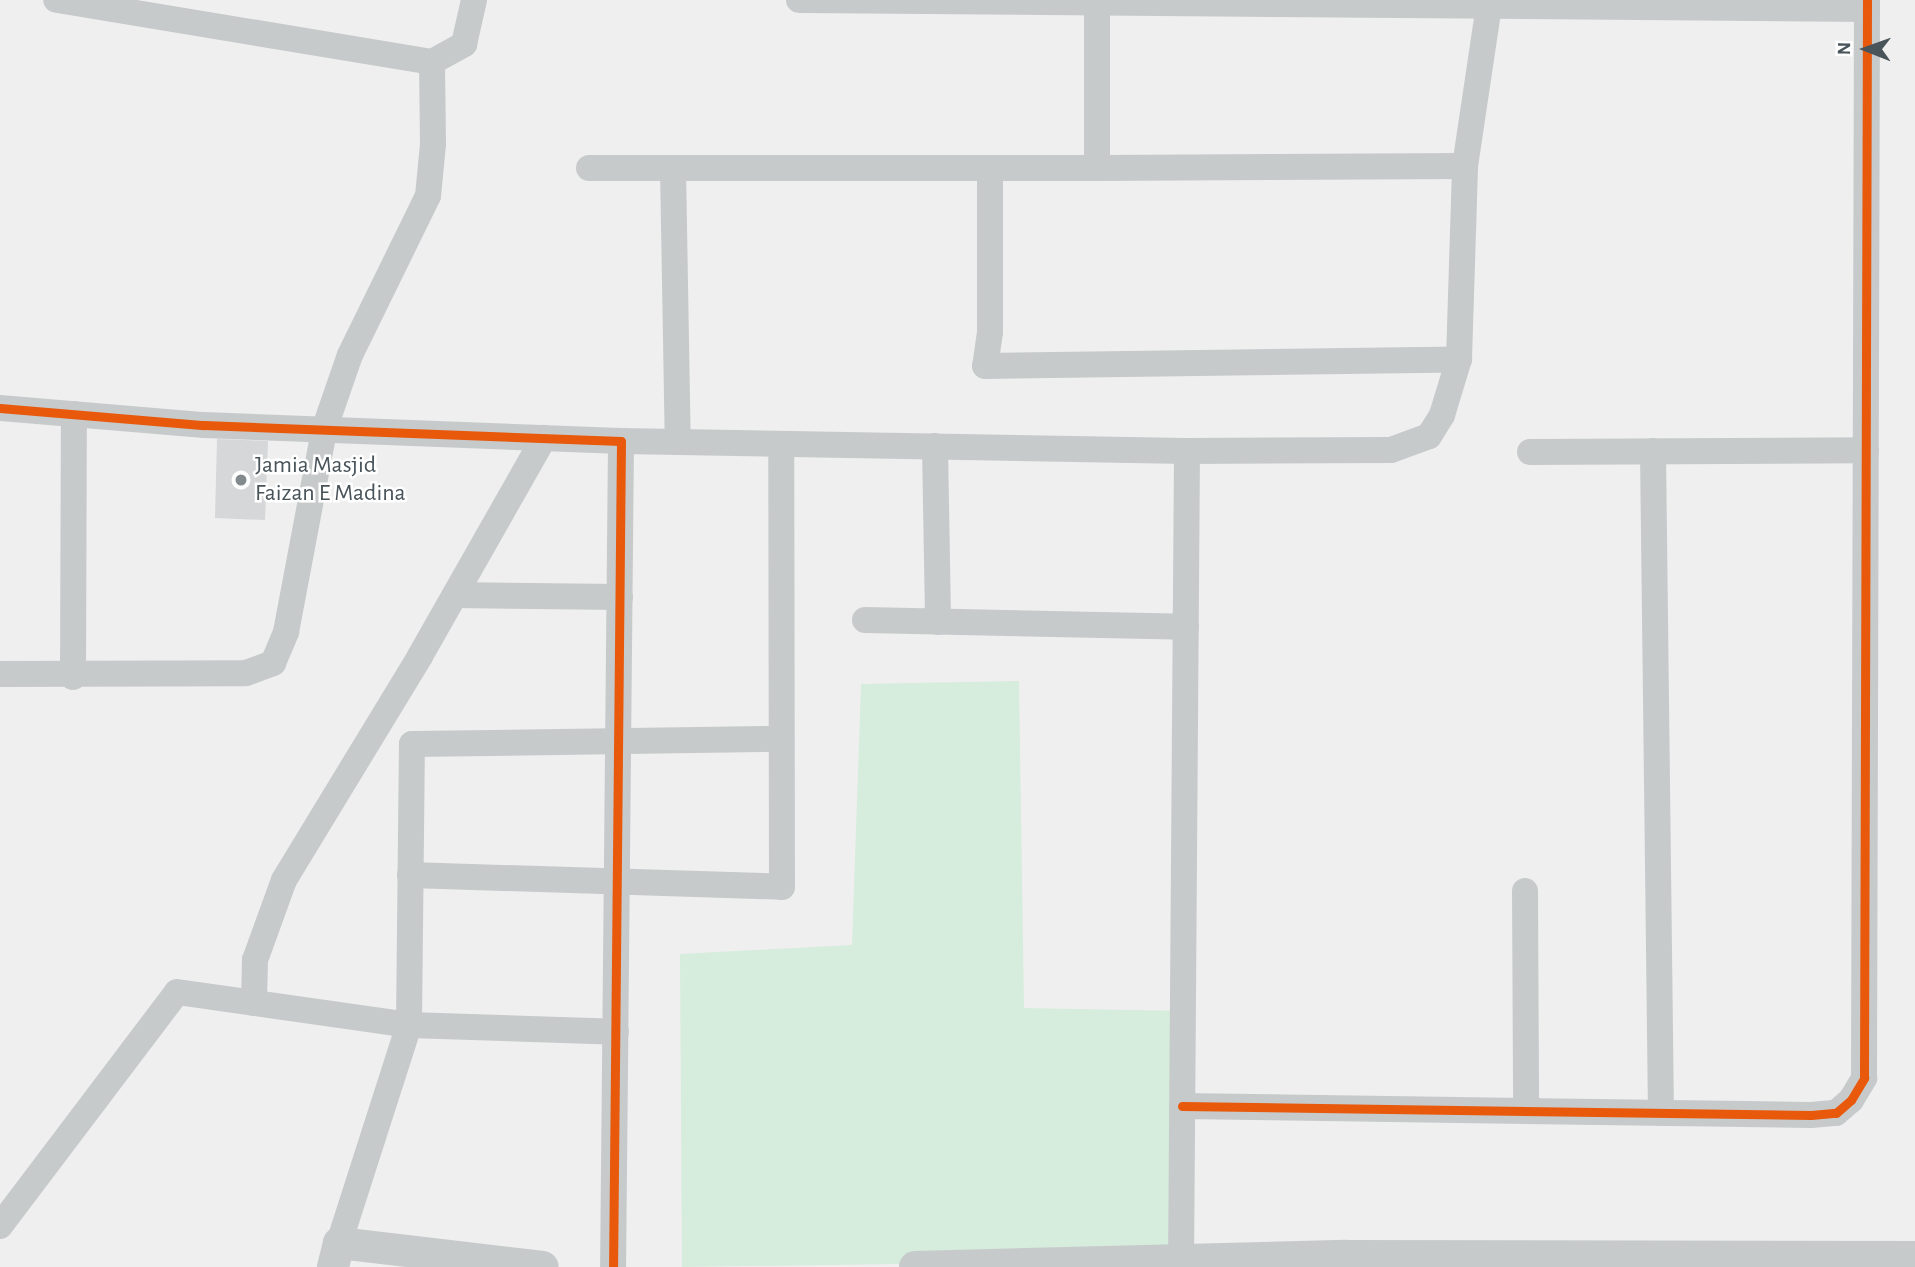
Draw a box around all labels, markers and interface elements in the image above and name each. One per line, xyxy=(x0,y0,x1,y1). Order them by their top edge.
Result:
north arrow xyxy=(1831,14,1901,84)
text: N xyxy=(1835,42,1854,55)
place label: Jamia Masjid Faizan E Madina xyxy=(255,452,406,508)
marker: Jamia Masjid Faizan E Madina xyxy=(233,472,249,488)

